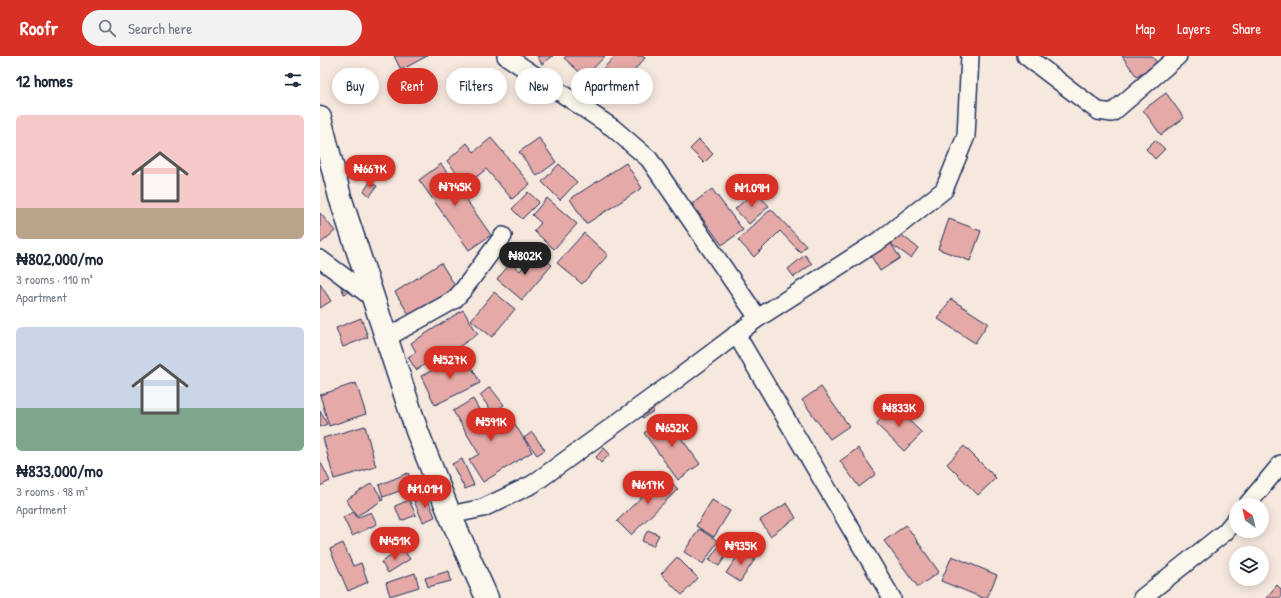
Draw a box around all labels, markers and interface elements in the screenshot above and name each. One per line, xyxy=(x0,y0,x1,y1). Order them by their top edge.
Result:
search box xyxy=(82,10,362,46)
text: Roofr xyxy=(20,15,58,41)
icon: search xyxy=(96,17,118,39)
text: Search here xyxy=(128,18,192,39)
text: Map xyxy=(1135,19,1155,38)
text: Layers xyxy=(1177,19,1210,38)
text: Share xyxy=(1232,19,1261,38)
chip: Buy xyxy=(332,68,379,104)
chip: Rent xyxy=(387,68,438,104)
chip: Filters xyxy=(446,68,507,104)
chip: New xyxy=(515,68,563,104)
chip: Apartment xyxy=(571,68,653,104)
text: 12 homes xyxy=(16,69,73,92)
icon: filters xyxy=(282,69,304,91)
icon: home xyxy=(124,141,196,213)
pin: ₦667K xyxy=(342,155,398,189)
text: ₦667K xyxy=(354,159,387,177)
pin: ₦745K xyxy=(427,173,483,207)
pin: ₦1.09M xyxy=(719,174,785,208)
text: ₦745K xyxy=(439,177,472,195)
text: ₦1.09M xyxy=(734,178,770,196)
pin: ₦802K xyxy=(497,242,553,276)
text: ₦802K xyxy=(508,246,542,264)
text: ₦802,000/mo xyxy=(16,247,103,270)
text: 3 rooms · 110 m² xyxy=(16,270,93,288)
text: Apartment xyxy=(16,288,67,306)
pin: ₦527K xyxy=(422,346,478,380)
text: ₦527K xyxy=(433,350,467,368)
icon: home xyxy=(124,353,196,425)
pin: ₦833K xyxy=(871,394,927,428)
text: ₦833K xyxy=(882,398,916,416)
pin: ₦591K xyxy=(463,408,519,442)
text: ₦591K xyxy=(475,412,507,430)
pin: ₦652K xyxy=(644,414,700,448)
text: ₦652K xyxy=(656,418,688,436)
text: ₦833,000/mo xyxy=(16,459,103,482)
pin: ₦617K xyxy=(620,471,676,505)
pin: ₦1.01M xyxy=(392,475,458,509)
text: ₦617K xyxy=(632,475,664,493)
text: ₦1.01M xyxy=(407,479,443,497)
text: 3 rooms · 98 m² xyxy=(16,482,88,500)
north arrow xyxy=(1229,498,1269,538)
map controls xyxy=(1229,498,1269,586)
text: Apartment xyxy=(16,500,67,518)
pin: ₦451K xyxy=(367,527,423,561)
text: ₦451K xyxy=(379,531,411,549)
pin: ₦935K xyxy=(713,532,769,566)
text: ₦935K xyxy=(725,536,757,554)
button: layers xyxy=(1229,546,1269,586)

